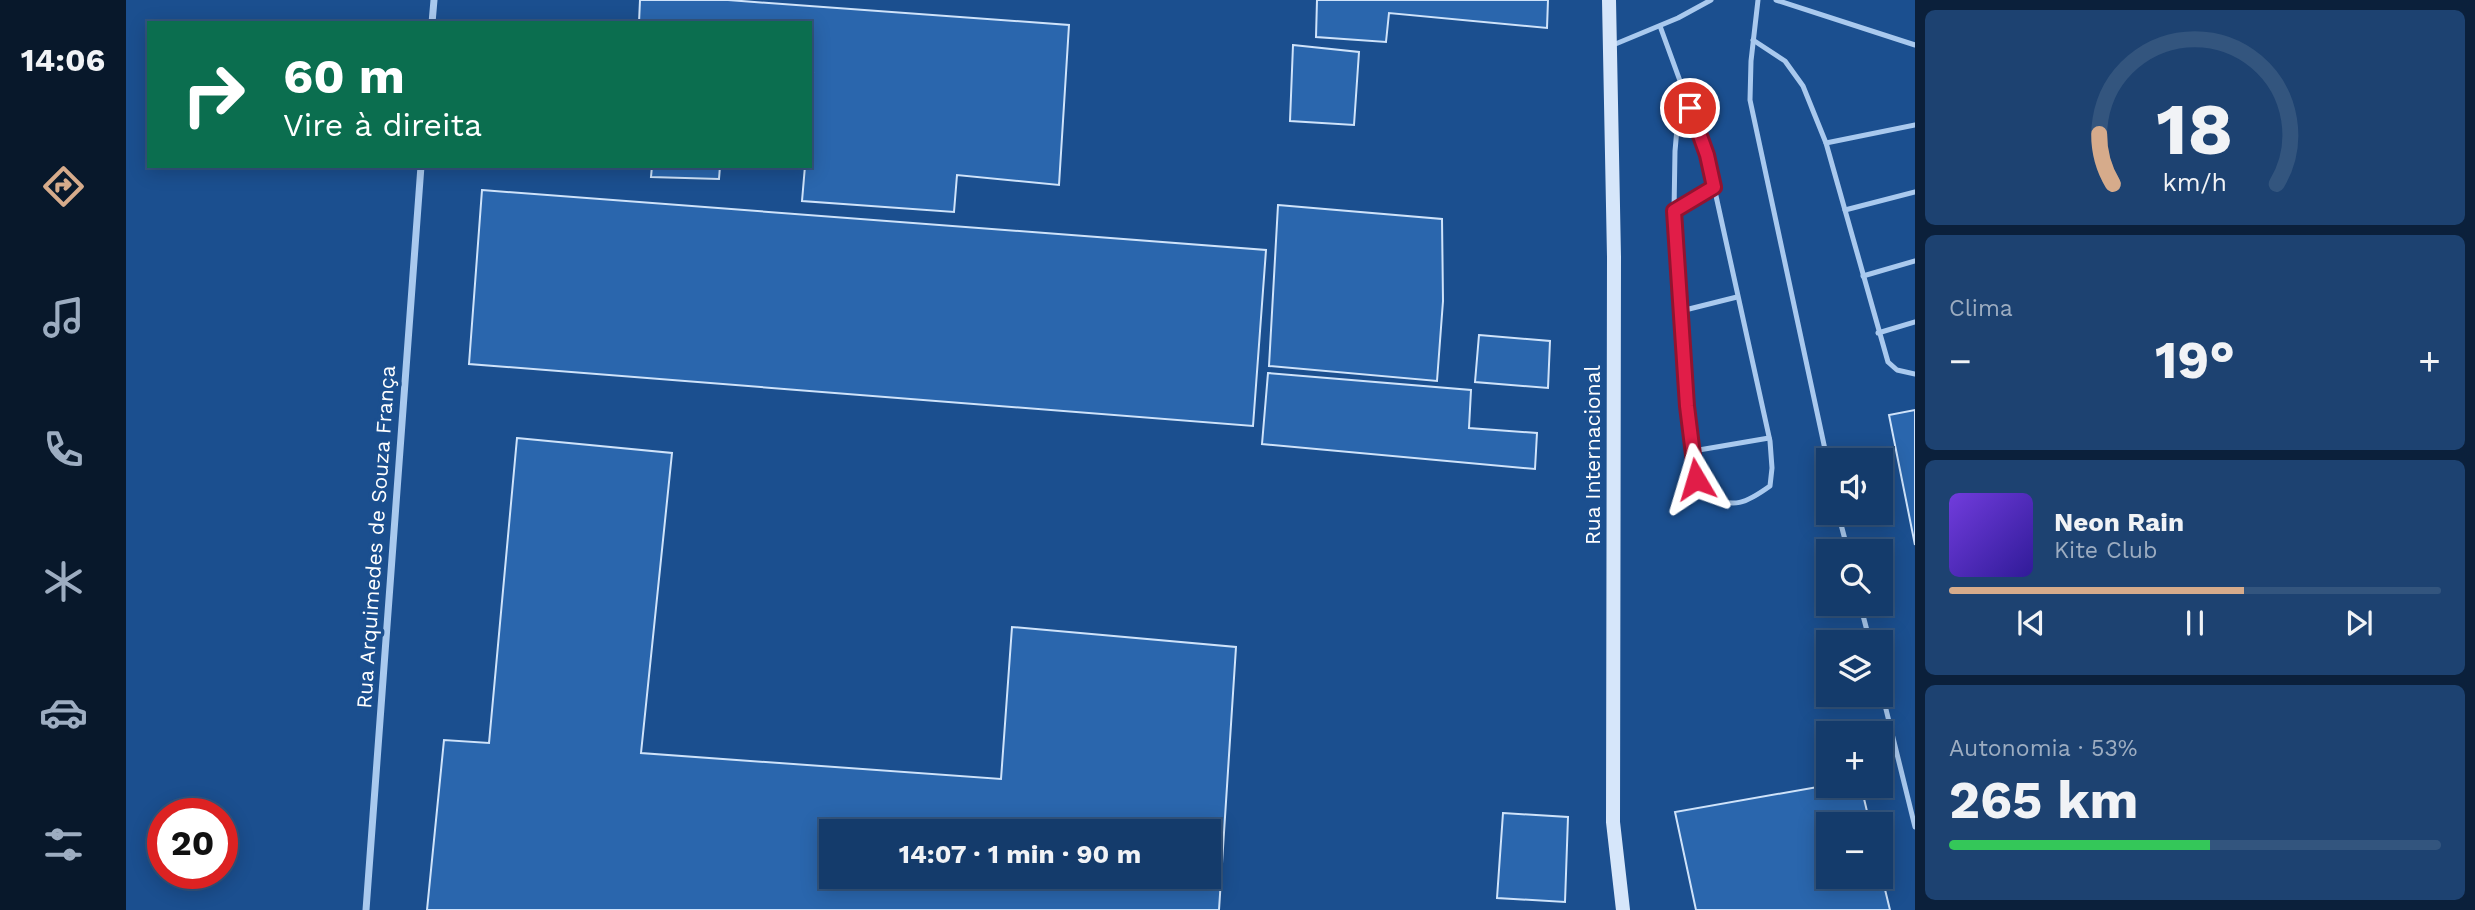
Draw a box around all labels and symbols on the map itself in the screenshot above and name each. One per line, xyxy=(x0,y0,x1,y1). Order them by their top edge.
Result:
pin xyxy=(1660,78,1720,138)
street label: Rua Arquimedes de Souza França xyxy=(351,364,400,709)
street label: Rua Internacional xyxy=(1580,365,1605,545)
position arrow xyxy=(1659,442,1733,516)
speed limit sign: 20 xyxy=(147,798,238,889)

